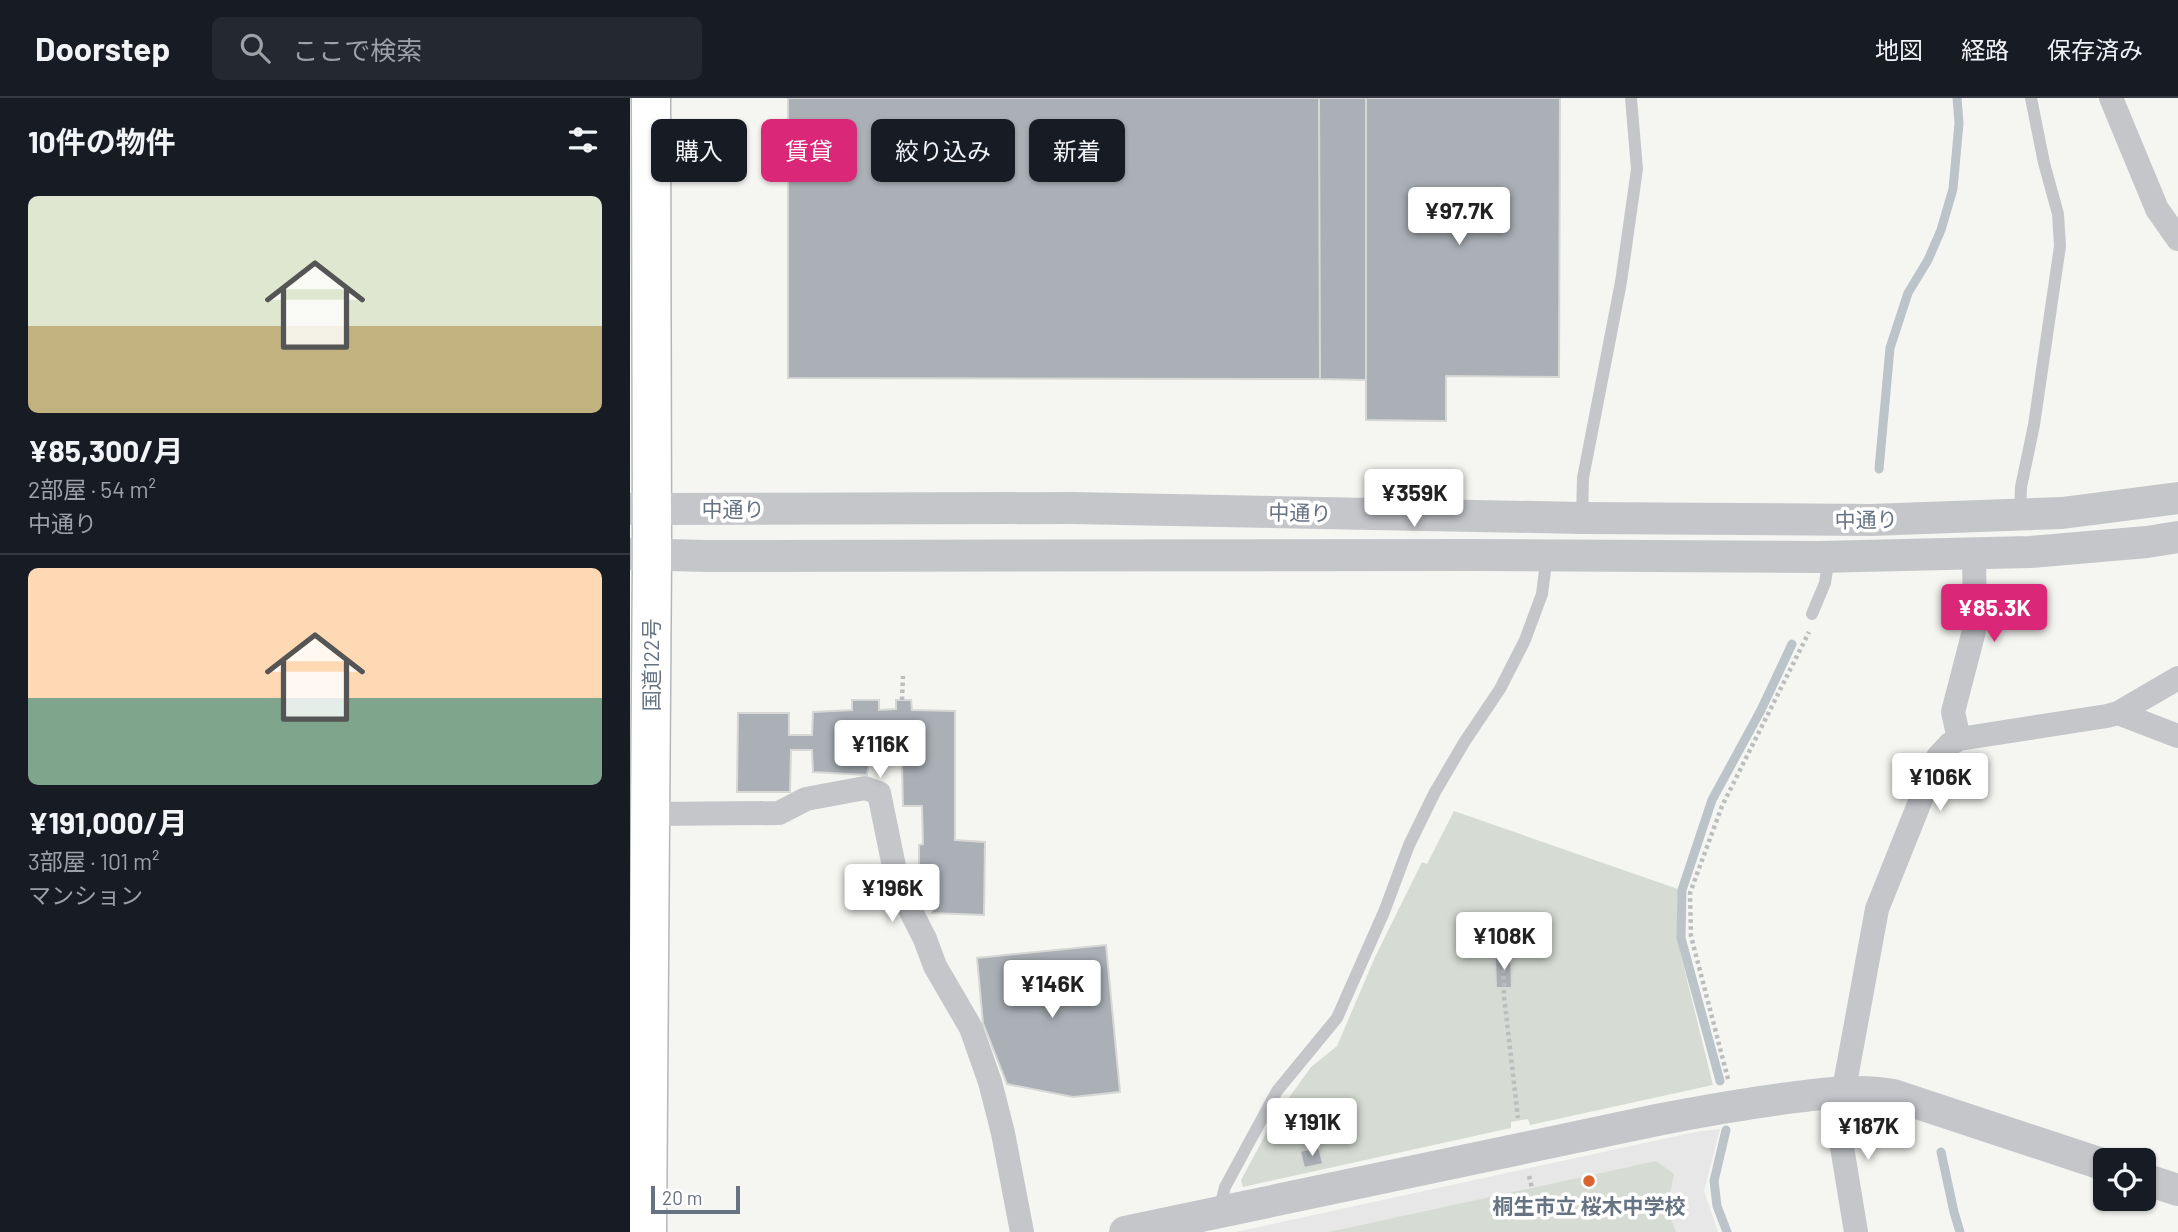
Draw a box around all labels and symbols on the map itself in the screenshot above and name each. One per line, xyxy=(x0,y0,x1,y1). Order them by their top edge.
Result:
pin: ¥97.7K xyxy=(1402,188,1516,247)
pin: ¥359K xyxy=(1365,470,1463,529)
street label: 中通り xyxy=(702,496,765,521)
street label: 中通り xyxy=(1268,499,1332,525)
street label: 中通り xyxy=(1834,506,1898,532)
pin: ¥85.3K xyxy=(1937,584,2051,644)
street label: 国道122号 xyxy=(638,619,663,711)
pin: ¥116K xyxy=(831,720,929,780)
pin: ¥106K xyxy=(1891,754,1989,813)
pin: ¥196K xyxy=(843,864,941,924)
pin: ¥108K xyxy=(1455,912,1553,972)
pin: ¥146K xyxy=(1003,960,1101,1020)
pin: ¥191K xyxy=(1263,1098,1361,1158)
pin: ¥187K xyxy=(1819,1102,1917,1162)
marker: 桐生市立 桜木中学校 xyxy=(1581,1173,1597,1189)
scale bar xyxy=(651,1183,740,1215)
place label: 桐生市立 桜木中学校 xyxy=(1492,1193,1686,1218)

